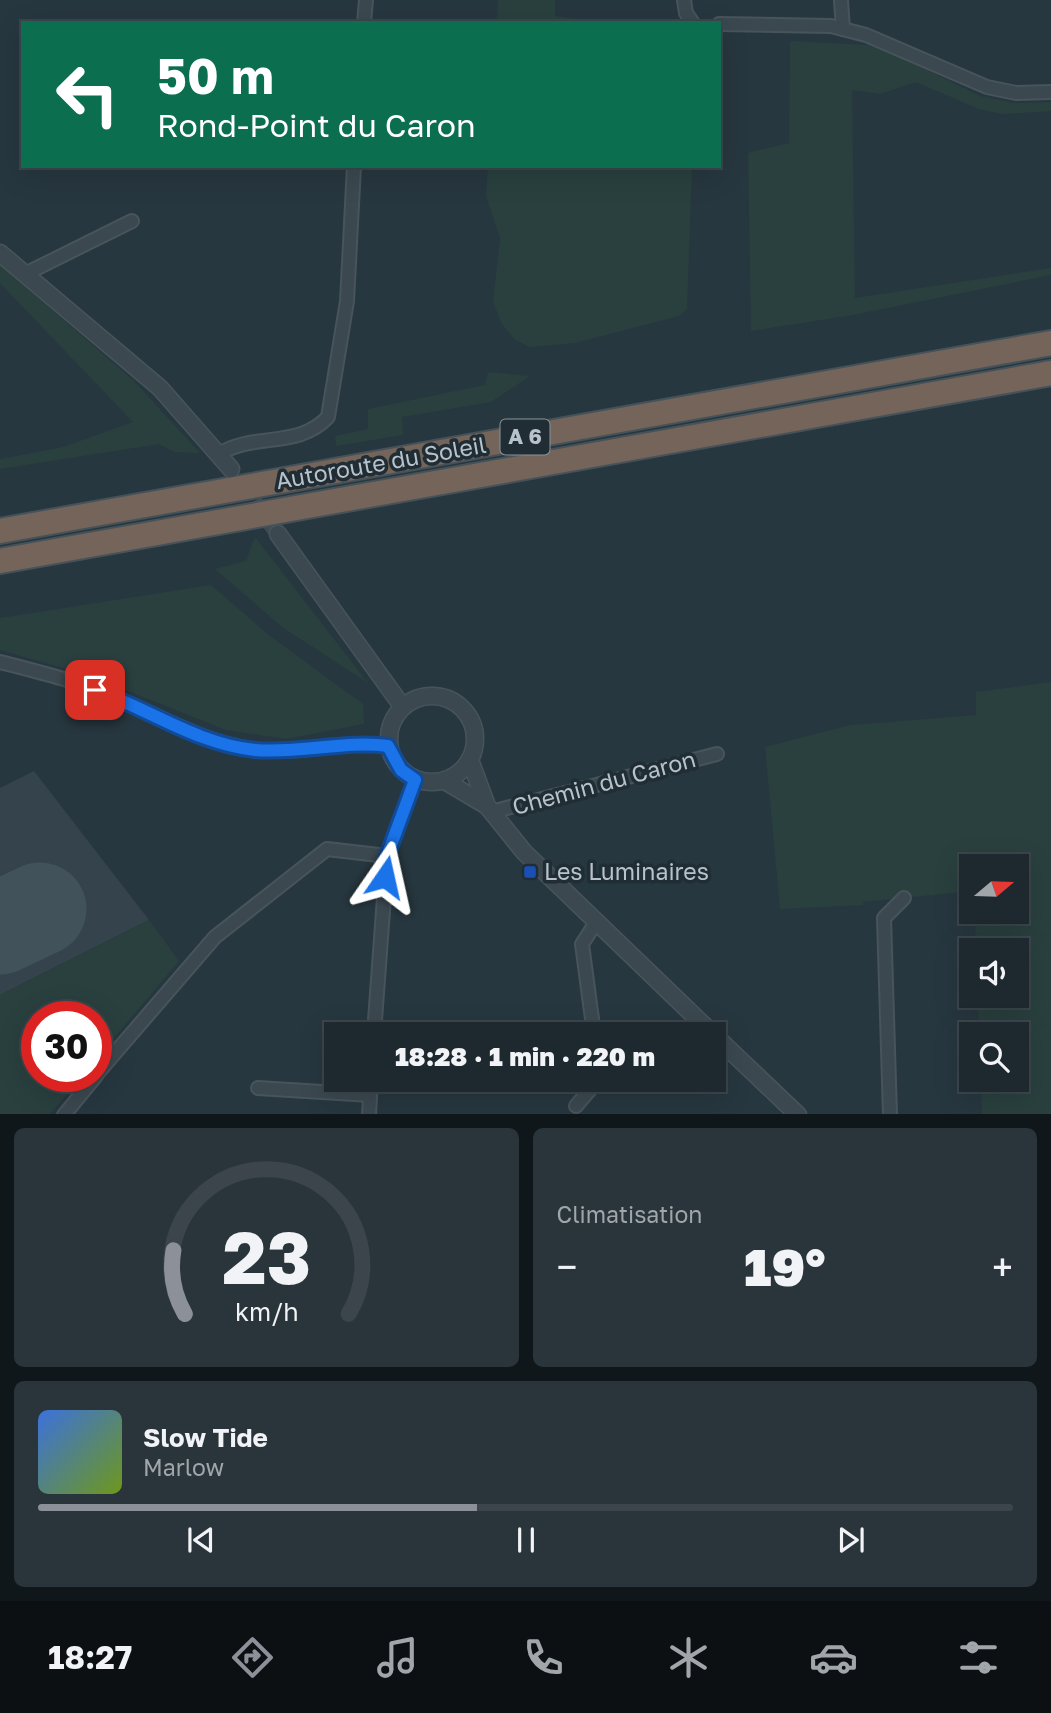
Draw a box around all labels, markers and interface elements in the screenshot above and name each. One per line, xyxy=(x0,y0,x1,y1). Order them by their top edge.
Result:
text: 50 m xyxy=(157,46,274,105)
icon: left xyxy=(42,49,133,140)
text: Rond-Point du Caron xyxy=(157,106,476,144)
road number: A 6 xyxy=(500,420,550,454)
street label: Autoroute du Soleil xyxy=(274,430,488,494)
pin xyxy=(65,660,125,720)
icon: arrive xyxy=(76,671,114,709)
street label: Chemin du Caron xyxy=(509,744,698,820)
position arrow xyxy=(348,840,422,914)
north arrow xyxy=(959,854,1029,924)
map controls xyxy=(959,854,1029,1092)
place label: Les Luminaires xyxy=(544,857,709,885)
marker: Les Luminaires xyxy=(522,864,538,880)
button: sound xyxy=(959,938,1029,1008)
speed limit sign: 30 xyxy=(21,1001,112,1092)
button: search xyxy=(959,1022,1029,1092)
text: 18:28 · 1 min · 220 m xyxy=(395,1041,655,1072)
text: Climatisation xyxy=(557,1200,702,1228)
text: 23 xyxy=(222,1213,311,1300)
text: 19° xyxy=(744,1235,826,1297)
text: − xyxy=(557,1244,577,1289)
text: + xyxy=(992,1244,1013,1289)
text: km/h xyxy=(234,1295,298,1326)
text: Slow Tide xyxy=(143,1422,268,1453)
text: Marlow xyxy=(143,1453,224,1481)
icon: previous xyxy=(182,1521,220,1559)
icon: pause xyxy=(507,1521,545,1559)
icon: next xyxy=(832,1521,870,1559)
icon: directions xyxy=(228,1633,277,1682)
icon: music xyxy=(373,1633,422,1682)
icon: phone xyxy=(519,1633,568,1682)
icon: climate xyxy=(664,1633,713,1682)
icon: car xyxy=(809,1633,858,1682)
icon: filters xyxy=(954,1633,1003,1682)
text: 18:27 xyxy=(48,1638,132,1676)

